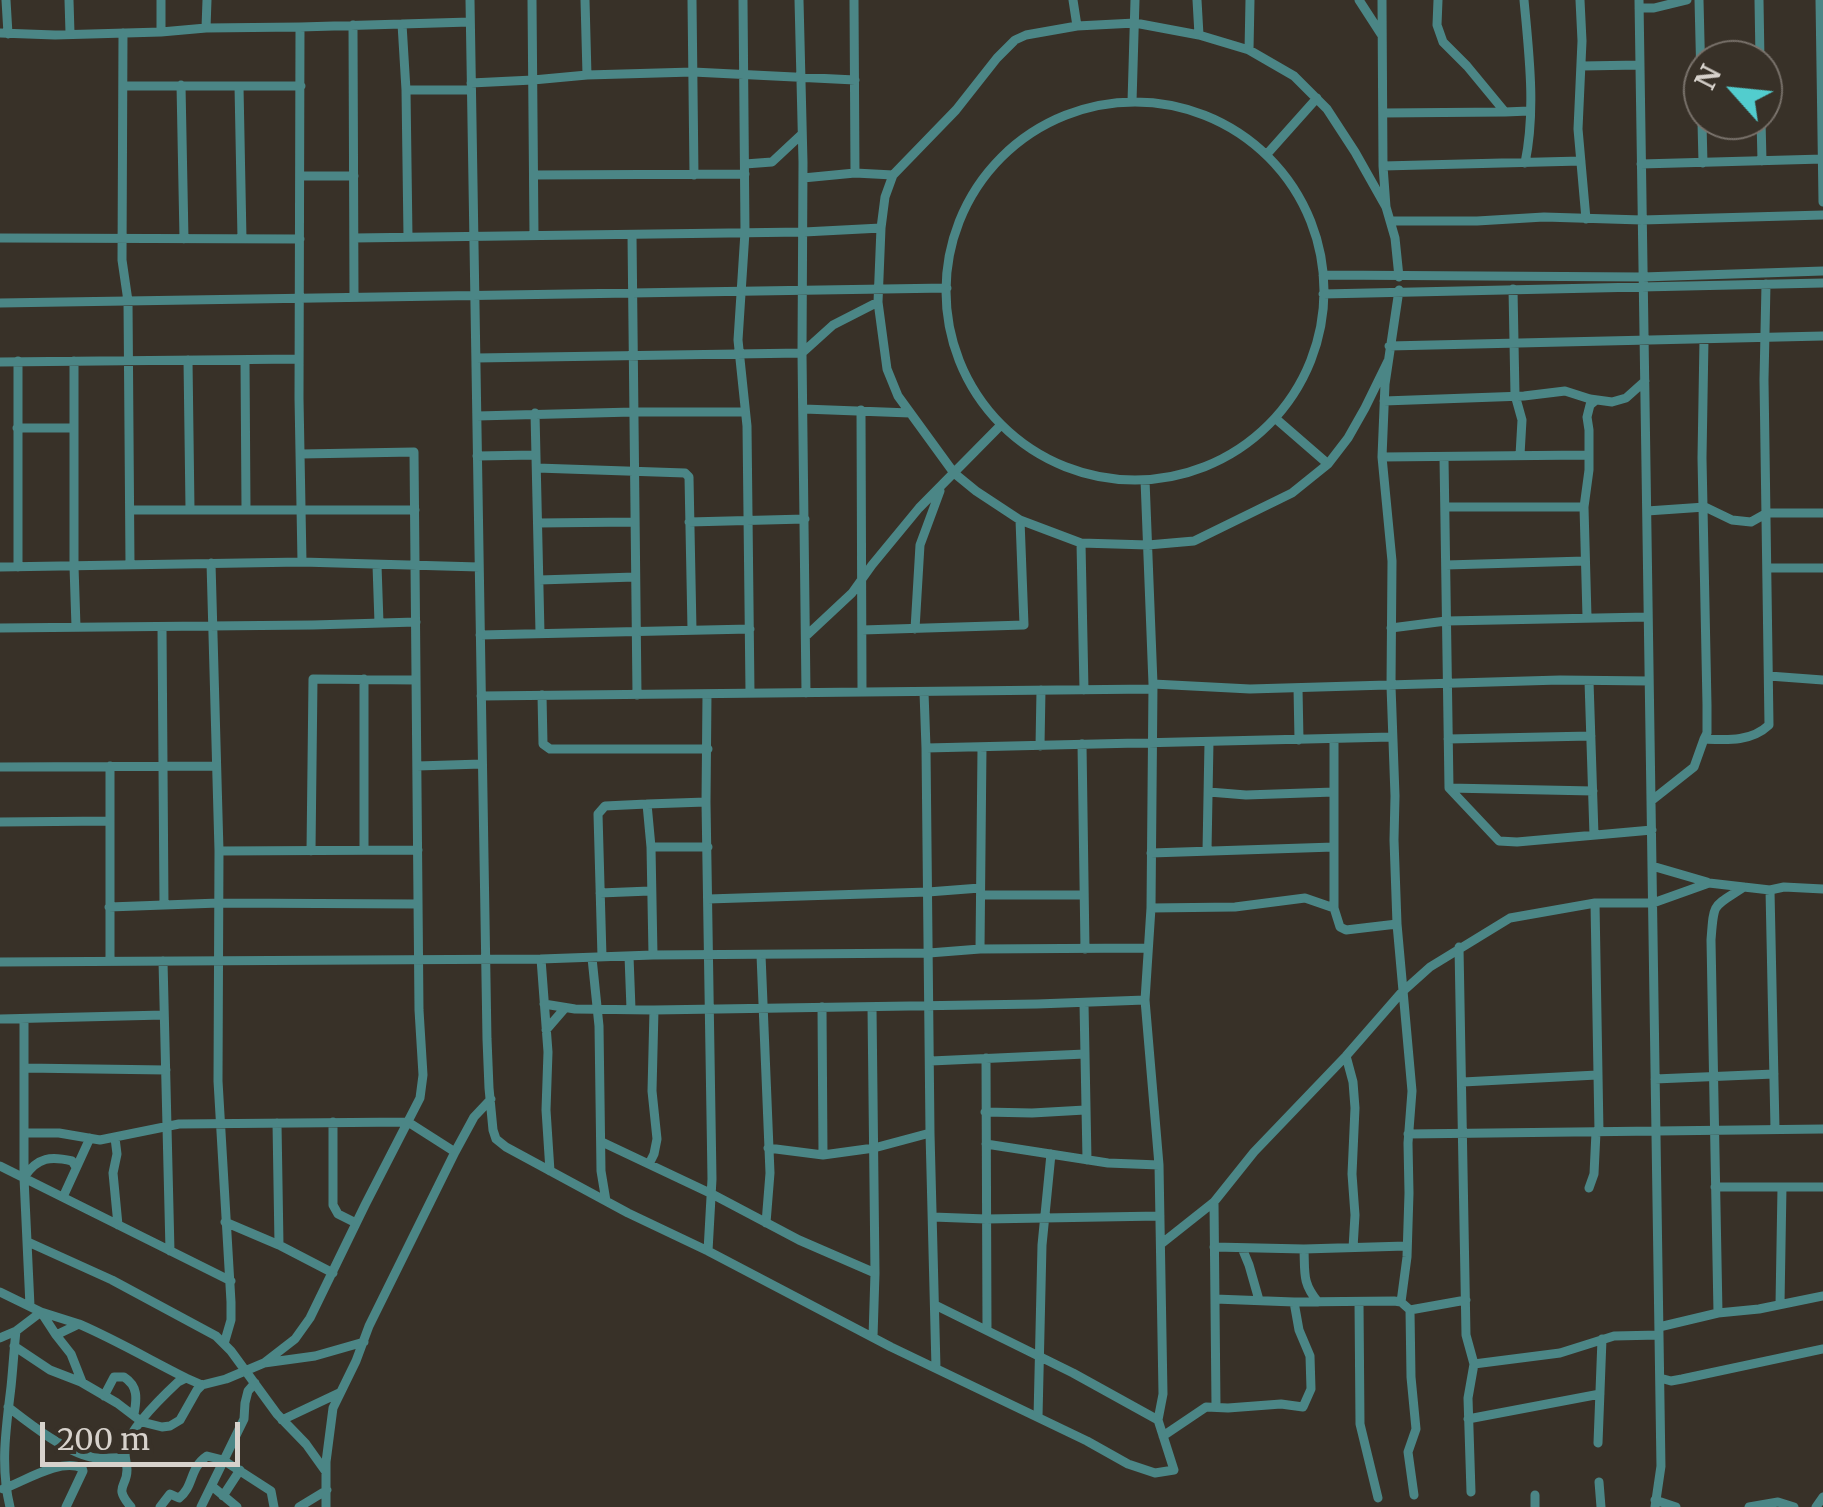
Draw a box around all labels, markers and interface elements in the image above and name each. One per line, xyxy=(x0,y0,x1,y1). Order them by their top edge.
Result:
north arrow xyxy=(1683,40,1783,140)
text: N xyxy=(1687,59,1729,95)
scale bar xyxy=(45,1402,245,1464)
text: 200 m xyxy=(57,1420,150,1458)

